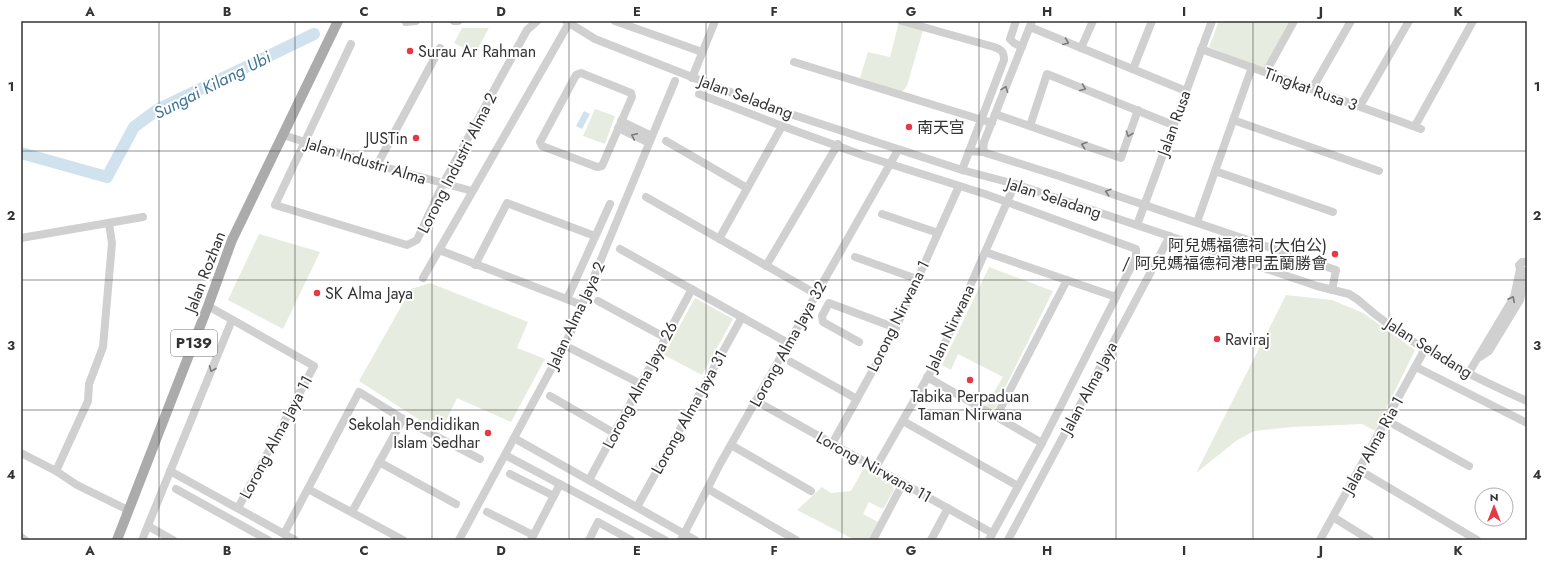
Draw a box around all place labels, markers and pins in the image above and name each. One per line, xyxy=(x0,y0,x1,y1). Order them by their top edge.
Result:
place label: Surau Ar Rahman xyxy=(418,40,536,63)
marker: Surau Ar Rahman xyxy=(405,46,415,56)
place label: 南天宫 xyxy=(917,116,965,139)
marker: 南天宫 xyxy=(904,122,914,132)
place label: JUSTin xyxy=(363,127,408,150)
marker: JUSTin xyxy=(411,133,421,143)
place label: 阿兒媽福德祠 (大伯公) / 阿兒媽福德祠港門盂蘭勝會 xyxy=(1122,234,1327,275)
marker: 阿兒媽福德祠 (大伯公) / 阿兒媽福德祠港門盂蘭勝會 xyxy=(1330,249,1340,259)
place label: SK Alma Jaya xyxy=(325,282,413,305)
marker: SK Alma Jaya xyxy=(312,288,322,298)
place label: Raviraj xyxy=(1225,328,1270,351)
marker: Raviraj xyxy=(1212,334,1222,344)
marker: Tabika Perpaduan Taman Nirwana xyxy=(965,375,975,385)
place label: Tabika Perpaduan Taman Nirwana xyxy=(911,385,1029,426)
place label: Sekolah Pendidikan Islam Sedhar xyxy=(348,413,480,454)
marker: Sekolah Pendidikan Islam Sedhar xyxy=(483,428,493,438)

